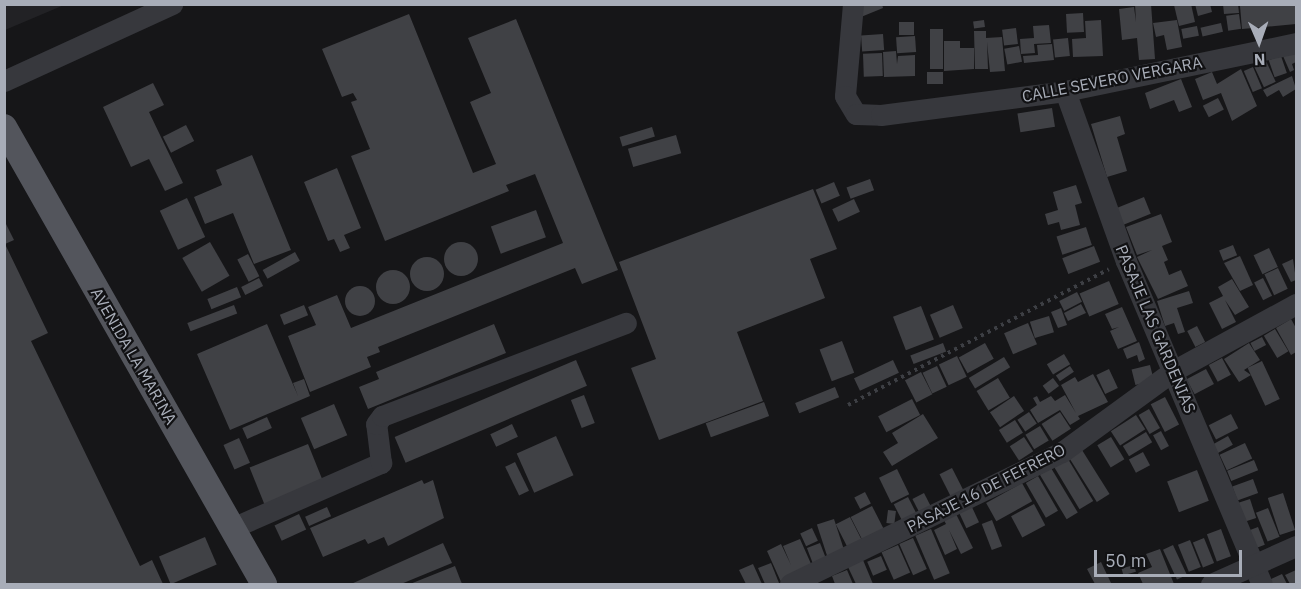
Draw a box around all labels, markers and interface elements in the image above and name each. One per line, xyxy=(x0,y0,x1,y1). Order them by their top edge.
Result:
north arrow xyxy=(1229,12,1289,72)
text: N xyxy=(1253,50,1266,70)
street label: CALLE SEVERO VERGARA xyxy=(1020,52,1204,106)
street label: PASAJE LAS GARDENIAS xyxy=(1112,242,1200,416)
street label: AVENIDA LA MARINA xyxy=(87,284,181,428)
street label: PASAJE 16 DE FEFRERO xyxy=(904,440,1068,536)
scale bar xyxy=(1097,538,1246,576)
text: 50 m xyxy=(1105,549,1147,572)

